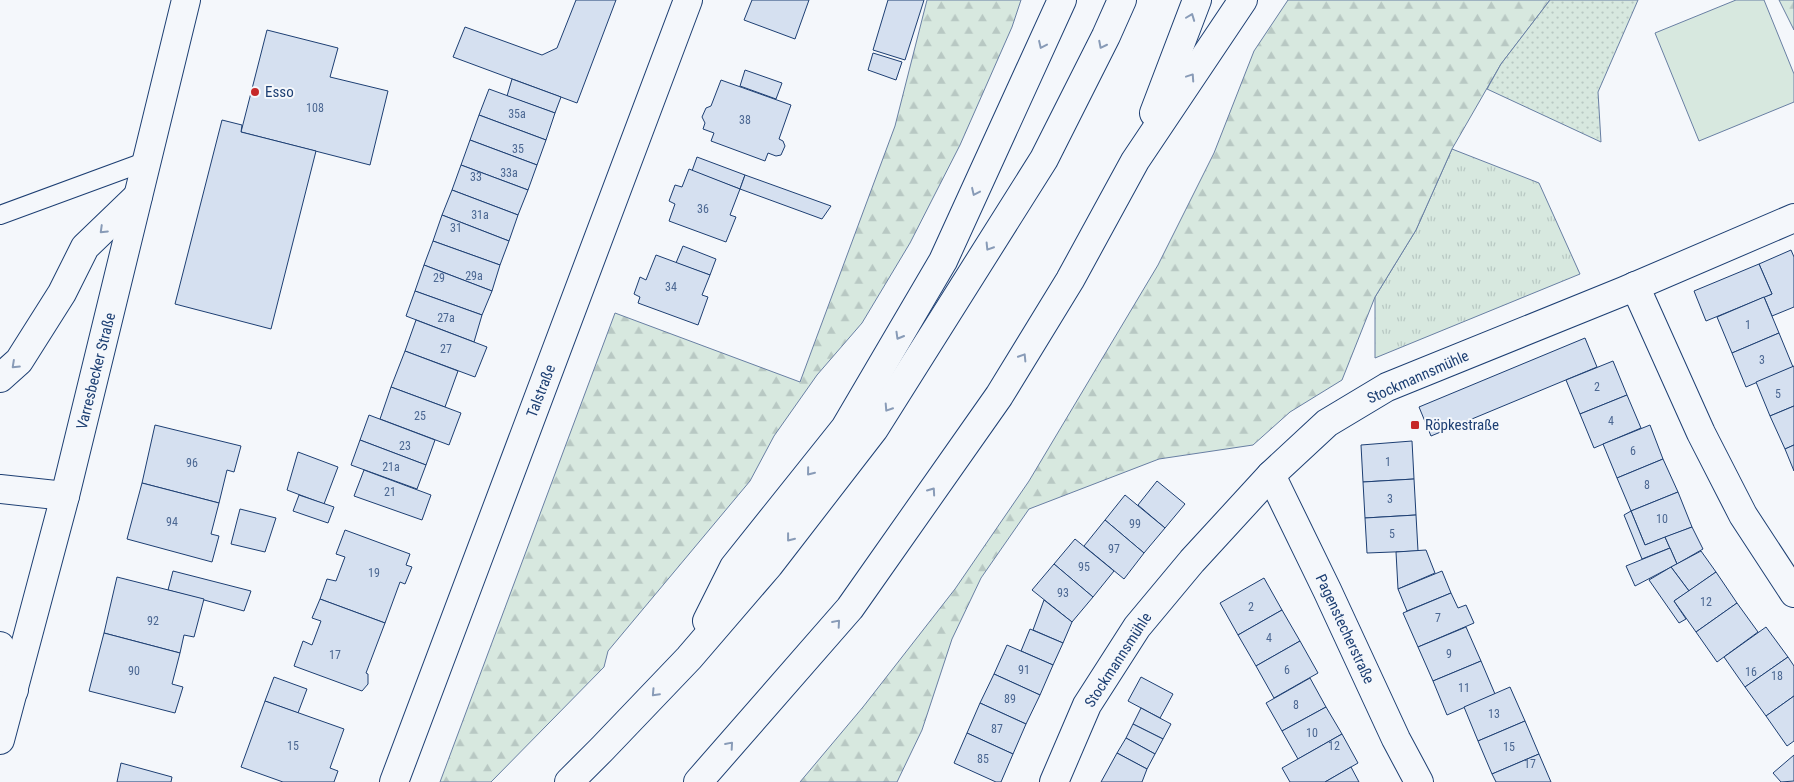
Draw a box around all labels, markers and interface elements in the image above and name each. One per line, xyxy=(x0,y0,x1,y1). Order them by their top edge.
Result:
one-way arrow xyxy=(1185,14,1195,22)
one-way arrow xyxy=(1098,39,1108,48)
one-way arrow xyxy=(1038,40,1049,49)
one-way arrow xyxy=(1185,73,1195,82)
place label: Esso xyxy=(265,83,294,101)
marker: Esso xyxy=(249,86,261,98)
house number: 108 xyxy=(306,101,324,115)
house number: 35a xyxy=(508,107,526,121)
house number: 38 xyxy=(739,113,751,127)
house number: 35 xyxy=(512,142,524,156)
house number: 33a xyxy=(500,166,518,180)
house number: 33 xyxy=(470,170,482,184)
one-way arrow xyxy=(970,187,981,196)
house number: 36 xyxy=(697,202,709,216)
house number: 31a xyxy=(471,208,489,222)
house number: 31 xyxy=(450,221,462,235)
one-way arrow xyxy=(100,224,109,233)
one-way arrow xyxy=(985,242,995,251)
house number: 29a xyxy=(465,269,483,283)
house number: 29 xyxy=(433,271,445,285)
house number: 34 xyxy=(665,280,677,294)
street label: Varresbecker Straße xyxy=(73,311,119,431)
house number: 27a xyxy=(437,311,455,325)
house number: 1 xyxy=(1745,318,1751,332)
one-way arrow xyxy=(895,331,905,340)
house number: 27 xyxy=(440,342,452,356)
street label: Stockmannsmühle xyxy=(1364,347,1472,407)
one-way arrow xyxy=(1017,353,1026,362)
house number: 3 xyxy=(1759,353,1765,367)
one-way arrow xyxy=(11,359,20,368)
street label: Talstraße xyxy=(523,362,559,420)
house number: 2 xyxy=(1594,380,1600,394)
house number: 5 xyxy=(1775,387,1781,401)
one-way arrow xyxy=(884,403,894,412)
house number: 25 xyxy=(414,409,426,423)
house number: 4 xyxy=(1608,414,1614,428)
place label: Röpkestraße xyxy=(1425,416,1499,434)
marker: Röpkestraße xyxy=(1409,419,1421,431)
house number: 23 xyxy=(399,439,411,453)
house number: 6 xyxy=(1630,444,1636,458)
house number: 1 xyxy=(1385,455,1391,469)
house number: 96 xyxy=(186,456,198,470)
house number: 21a xyxy=(382,460,400,474)
one-way arrow xyxy=(807,466,816,475)
house number: 8 xyxy=(1644,478,1650,492)
house number: 21 xyxy=(384,485,396,499)
one-way arrow xyxy=(926,487,935,497)
house number: 3 xyxy=(1387,492,1393,506)
house number: 10 xyxy=(1656,512,1668,526)
house number: 94 xyxy=(166,515,178,529)
house number: 99 xyxy=(1129,517,1141,531)
house number: 5 xyxy=(1389,527,1395,541)
one-way arrow xyxy=(787,532,796,542)
house number: 97 xyxy=(1108,542,1120,556)
house number: 95 xyxy=(1078,560,1090,574)
house number: 19 xyxy=(368,566,380,580)
street label: Pagenstecherstraße xyxy=(1312,571,1378,687)
house number: 93 xyxy=(1057,586,1069,600)
house number: 12 xyxy=(1700,595,1712,609)
house number: 2 xyxy=(1248,600,1254,614)
street label: Stockmannsmühle xyxy=(1081,609,1155,711)
house number: 7 xyxy=(1435,611,1441,625)
house number: 92 xyxy=(147,614,159,628)
one-way arrow xyxy=(831,620,840,629)
house number: 4 xyxy=(1266,631,1272,645)
house number: 9 xyxy=(1446,647,1452,661)
house number: 17 xyxy=(329,648,341,662)
house number: 91 xyxy=(1018,663,1030,677)
house number: 6 xyxy=(1284,663,1290,677)
house number: 90 xyxy=(128,664,140,678)
house number: 16 xyxy=(1745,665,1757,679)
house number: 18 xyxy=(1771,669,1783,683)
house number: 11 xyxy=(1458,681,1470,695)
one-way arrow xyxy=(652,688,661,697)
house number: 89 xyxy=(1004,692,1016,706)
house number: 8 xyxy=(1293,698,1299,712)
house number: 13 xyxy=(1488,707,1500,721)
house number: 87 xyxy=(991,722,1003,736)
house number: 10 xyxy=(1306,726,1318,740)
house number: 15 xyxy=(287,739,299,753)
house number: 12 xyxy=(1328,739,1340,753)
house number: 15 xyxy=(1503,740,1515,754)
one-way arrow xyxy=(724,742,733,751)
house number: 85 xyxy=(977,752,989,766)
house number: 17 xyxy=(1524,757,1536,771)

